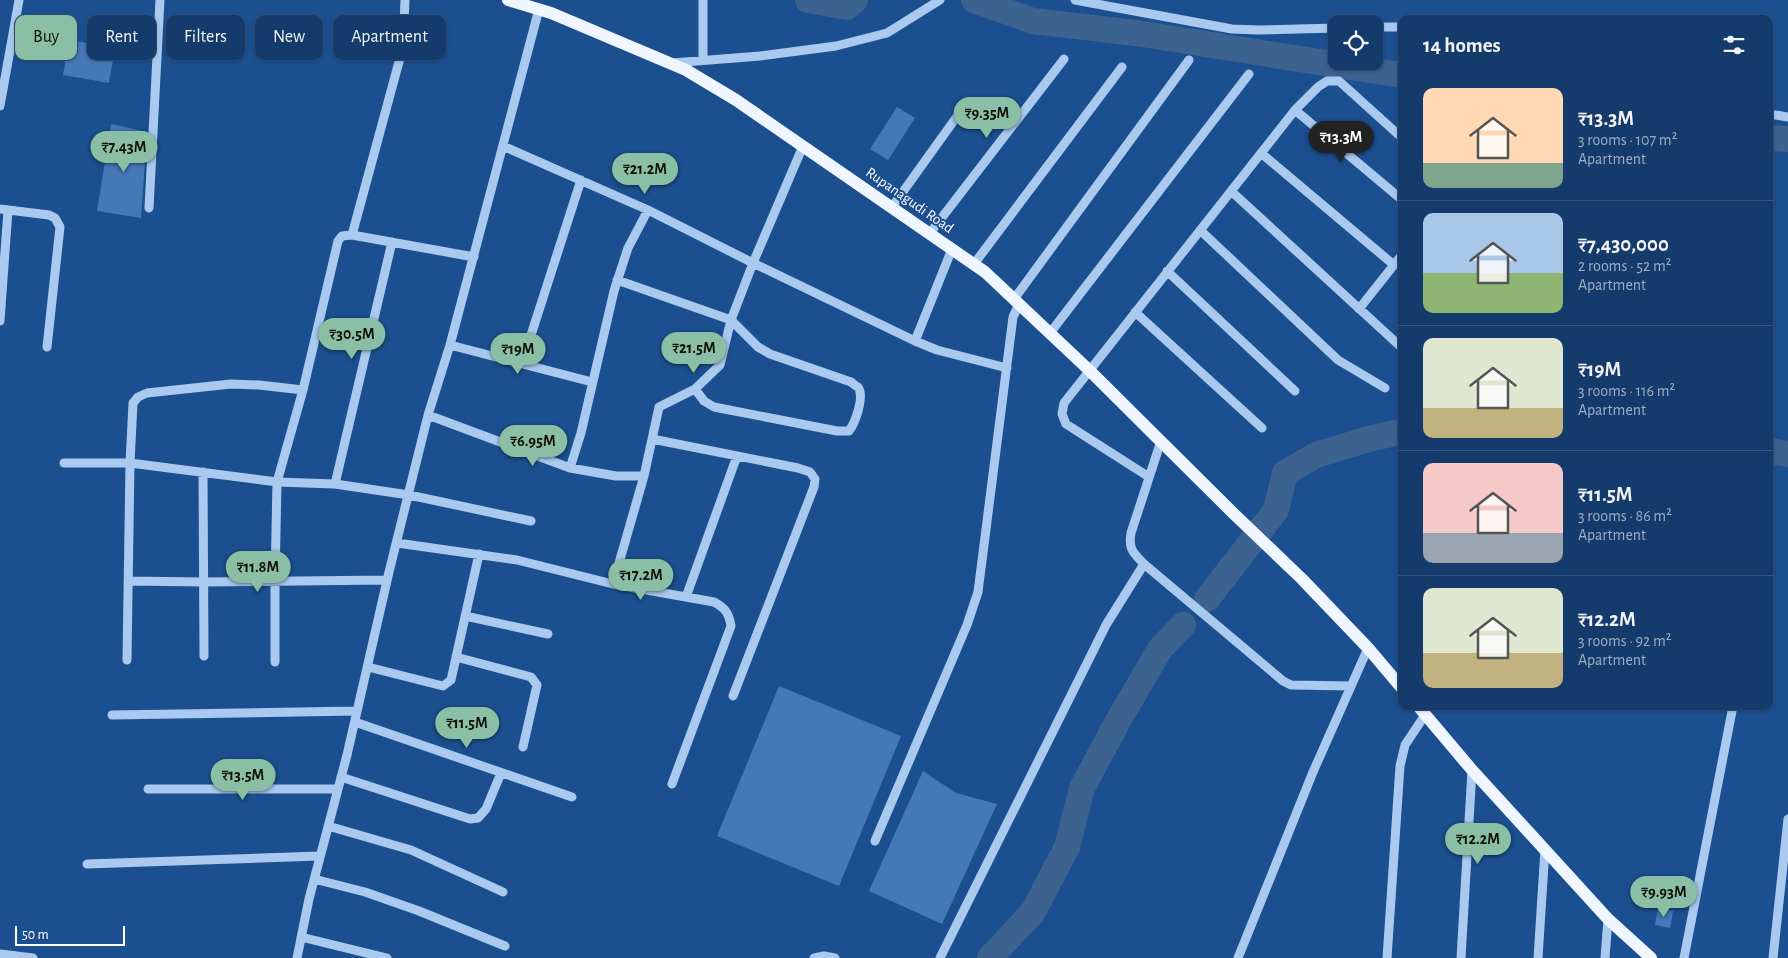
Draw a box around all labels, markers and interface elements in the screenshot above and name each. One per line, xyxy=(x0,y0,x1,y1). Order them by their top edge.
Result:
chip: Buy xyxy=(15,15,77,60)
chip: Rent xyxy=(87,15,156,60)
chip: Filters xyxy=(166,15,245,60)
chip: New xyxy=(255,15,323,60)
chip: Apartment xyxy=(333,15,446,60)
map controls xyxy=(1328,15,1383,70)
button: locate xyxy=(1328,15,1383,70)
icon: filters xyxy=(1720,31,1748,59)
text: 14 homes xyxy=(1423,35,1501,56)
pin: ₹9.35M xyxy=(946,96,1028,139)
text: ₹9.35M xyxy=(965,105,1009,121)
icon: home xyxy=(1463,108,1523,168)
text: ₹13.3M xyxy=(1578,108,1634,129)
pin: ₹13.3M xyxy=(1300,120,1382,163)
text: ₹13.3M xyxy=(1320,129,1362,145)
pin: ₹7.43M xyxy=(83,130,165,173)
text: 3 rooms · 107 m² xyxy=(1578,132,1677,148)
text: ₹7.43M xyxy=(102,139,146,155)
text: Apartment xyxy=(1578,151,1646,167)
pin: ₹21.2M xyxy=(604,152,686,195)
text: ₹21.2M xyxy=(623,161,667,177)
street label: Rupanagudi Road xyxy=(863,165,957,236)
icon: home xyxy=(1463,233,1523,293)
text: ₹7,430,000 xyxy=(1578,234,1669,255)
text: 2 rooms · 52 m² xyxy=(1578,258,1671,274)
text: Apartment xyxy=(1578,277,1646,293)
pin: ₹30.5M xyxy=(311,318,393,360)
text: ₹30.5M xyxy=(329,326,375,342)
pin: ₹19M xyxy=(488,332,548,375)
pin: ₹21.5M xyxy=(653,332,735,374)
text: ₹21.5M xyxy=(672,340,716,356)
text: ₹19M xyxy=(502,341,534,357)
icon: home xyxy=(1463,358,1523,418)
text: ₹19M xyxy=(1578,359,1621,380)
text: 3 rooms · 116 m² xyxy=(1578,383,1675,399)
text: Apartment xyxy=(1578,402,1646,418)
pin: ₹6.95M xyxy=(492,424,574,467)
text: ₹6.95M xyxy=(510,433,556,449)
icon: home xyxy=(1463,483,1523,543)
text: ₹11.5M xyxy=(1578,484,1633,505)
text: 3 rooms · 86 m² xyxy=(1578,508,1672,524)
text: Apartment xyxy=(1578,527,1646,543)
pin: ₹11.8M xyxy=(217,550,299,593)
pin: ₹17.2M xyxy=(600,558,682,601)
text: ₹11.8M xyxy=(237,559,279,575)
text: ₹17.2M xyxy=(619,567,663,583)
icon: home xyxy=(1463,608,1523,668)
text: ₹12.2M xyxy=(1578,609,1636,630)
text: 3 rooms · 92 m² xyxy=(1578,633,1671,649)
text: Apartment xyxy=(1578,652,1646,668)
pin: ₹11.5M xyxy=(426,706,508,749)
text: ₹11.5M xyxy=(446,715,488,731)
pin: ₹13.5M xyxy=(202,758,284,801)
text: ₹13.5M xyxy=(222,767,264,783)
pin: ₹12.2M xyxy=(1437,822,1519,865)
text: ₹12.2M xyxy=(1456,831,1500,847)
pin: ₹9.93M xyxy=(1623,876,1705,918)
text: ₹9.93M xyxy=(1641,884,1687,900)
scale bar xyxy=(15,923,125,946)
text: 50 m xyxy=(22,928,49,942)

